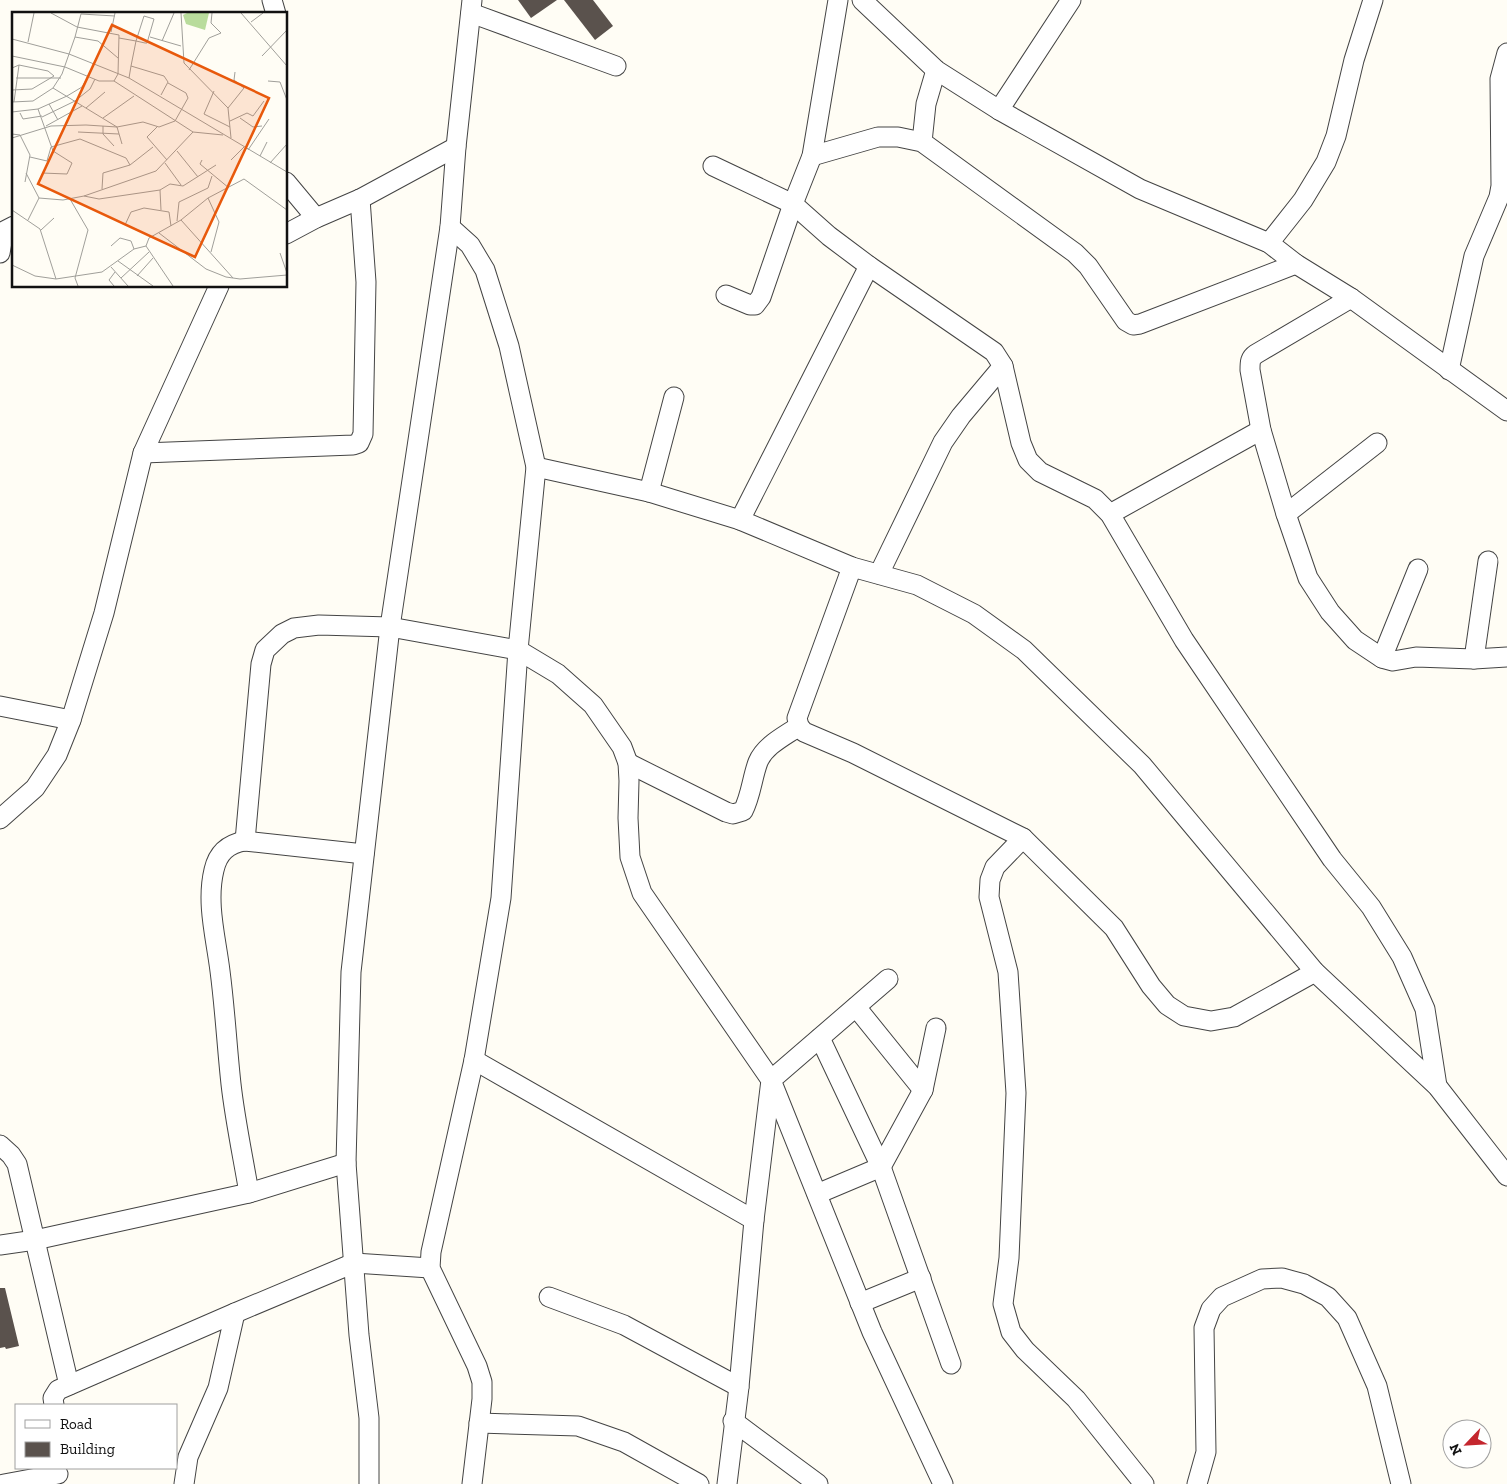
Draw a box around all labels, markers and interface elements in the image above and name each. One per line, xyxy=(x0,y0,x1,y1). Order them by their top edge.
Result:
inset map xyxy=(12,12,288,288)
legend xyxy=(15,1404,178,1469)
text: Road xyxy=(60,1415,93,1433)
north arrow xyxy=(1442,1419,1492,1469)
text: Building xyxy=(60,1440,115,1458)
text: N xyxy=(1446,1441,1466,1458)

